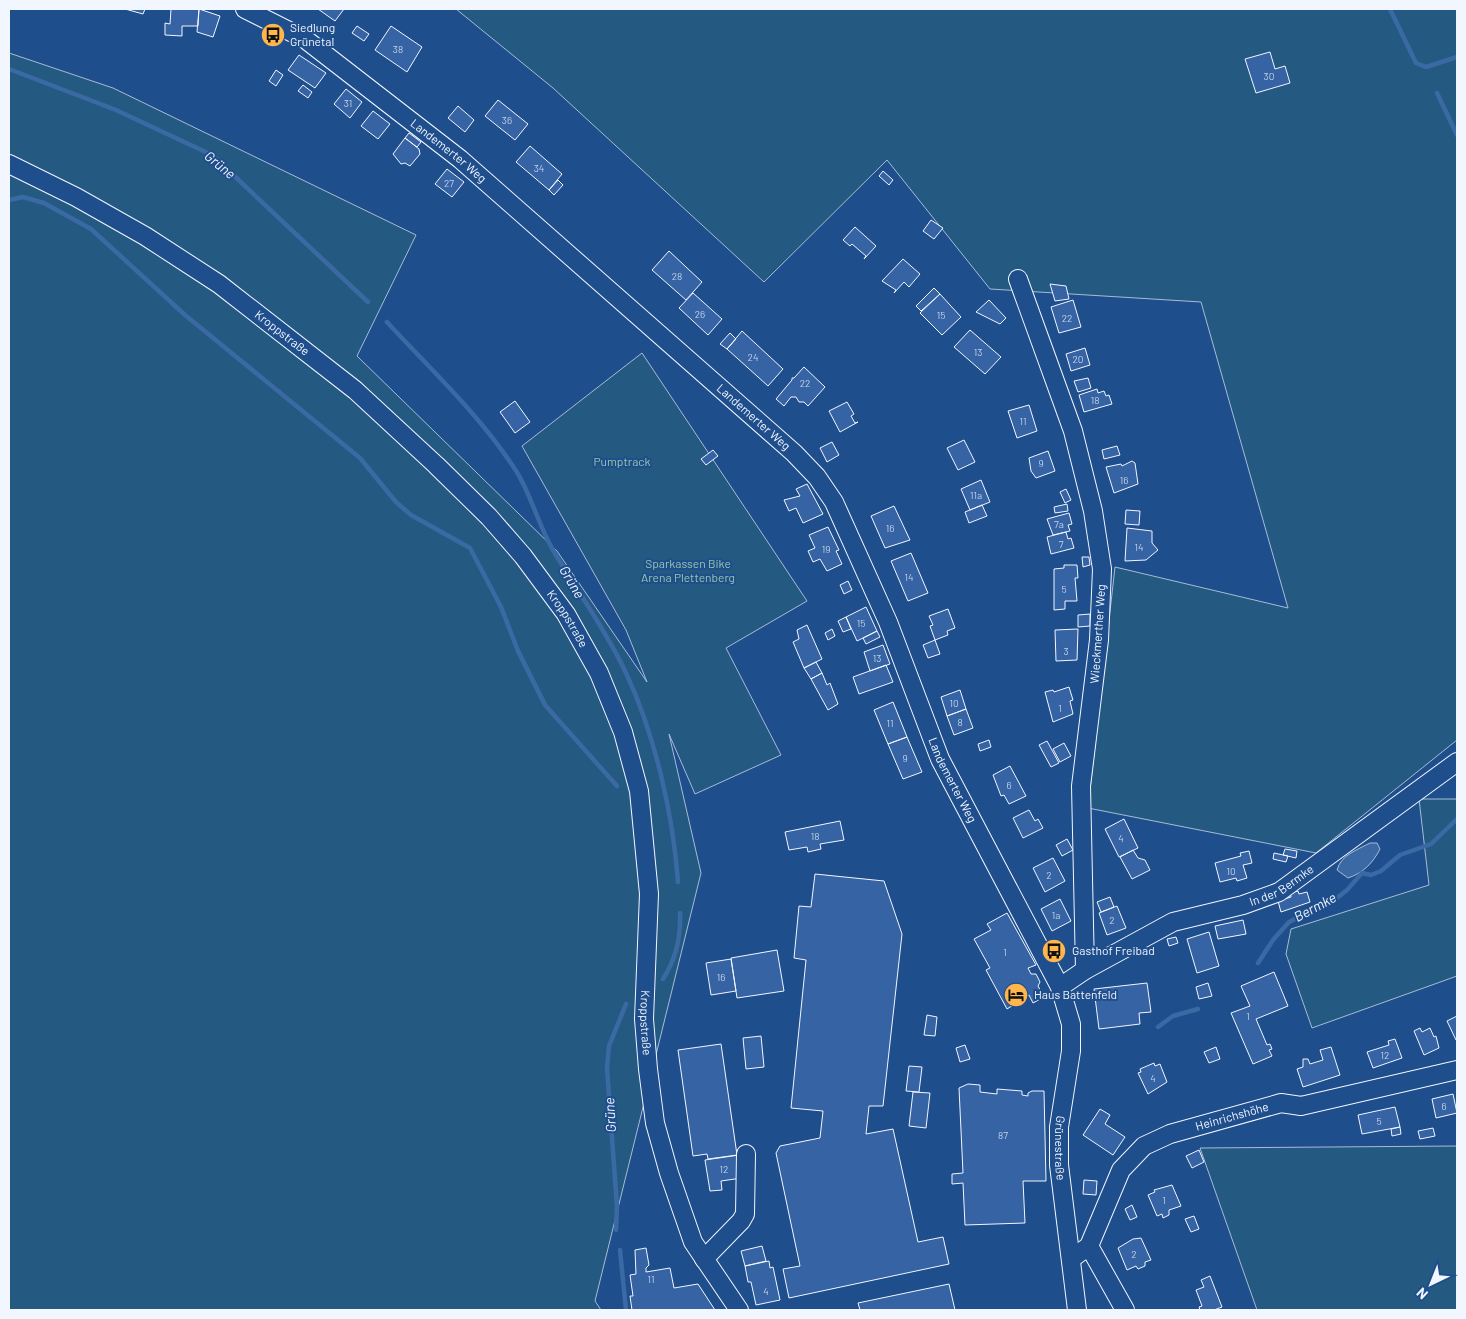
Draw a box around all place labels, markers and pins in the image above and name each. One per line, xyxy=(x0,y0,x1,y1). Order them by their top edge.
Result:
place label: Siedlung Grünetal xyxy=(290,20,335,48)
bus stop icon: Siedlung Grünetal xyxy=(260,22,286,48)
bus stop icon: Gasthof Freibad xyxy=(1041,938,1067,964)
place label: Gasthof Freibad xyxy=(1072,943,1155,957)
hotel icon: Haus Battenfeld xyxy=(1003,982,1029,1008)
place label: Haus Battenfeld xyxy=(1034,987,1117,1001)

